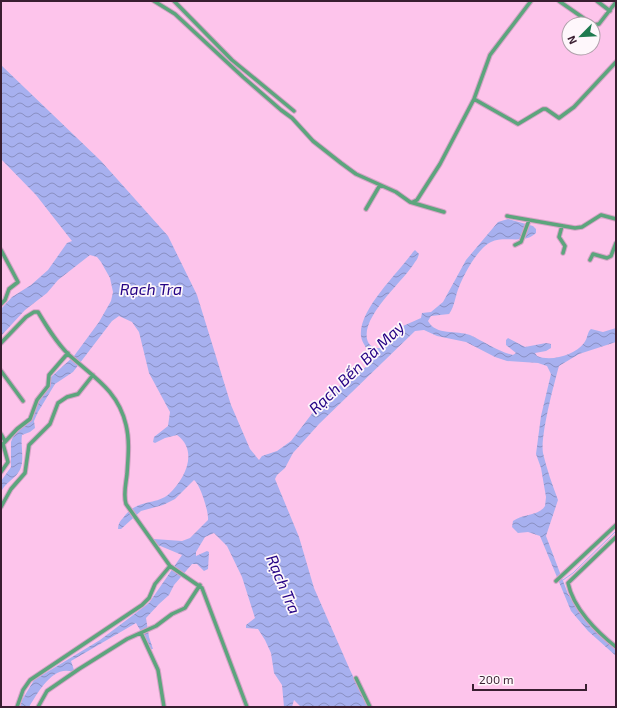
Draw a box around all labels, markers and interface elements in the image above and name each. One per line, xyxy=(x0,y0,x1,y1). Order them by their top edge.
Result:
north arrow xyxy=(561,16,601,56)
text: N xyxy=(564,34,579,47)
water label: Rạch Tra xyxy=(120,279,182,298)
water label: Rạch Bến Bà May xyxy=(304,316,409,418)
water label: Rạch Tra xyxy=(263,552,305,616)
scale bar xyxy=(473,666,586,692)
text: 200 m xyxy=(479,672,513,686)

